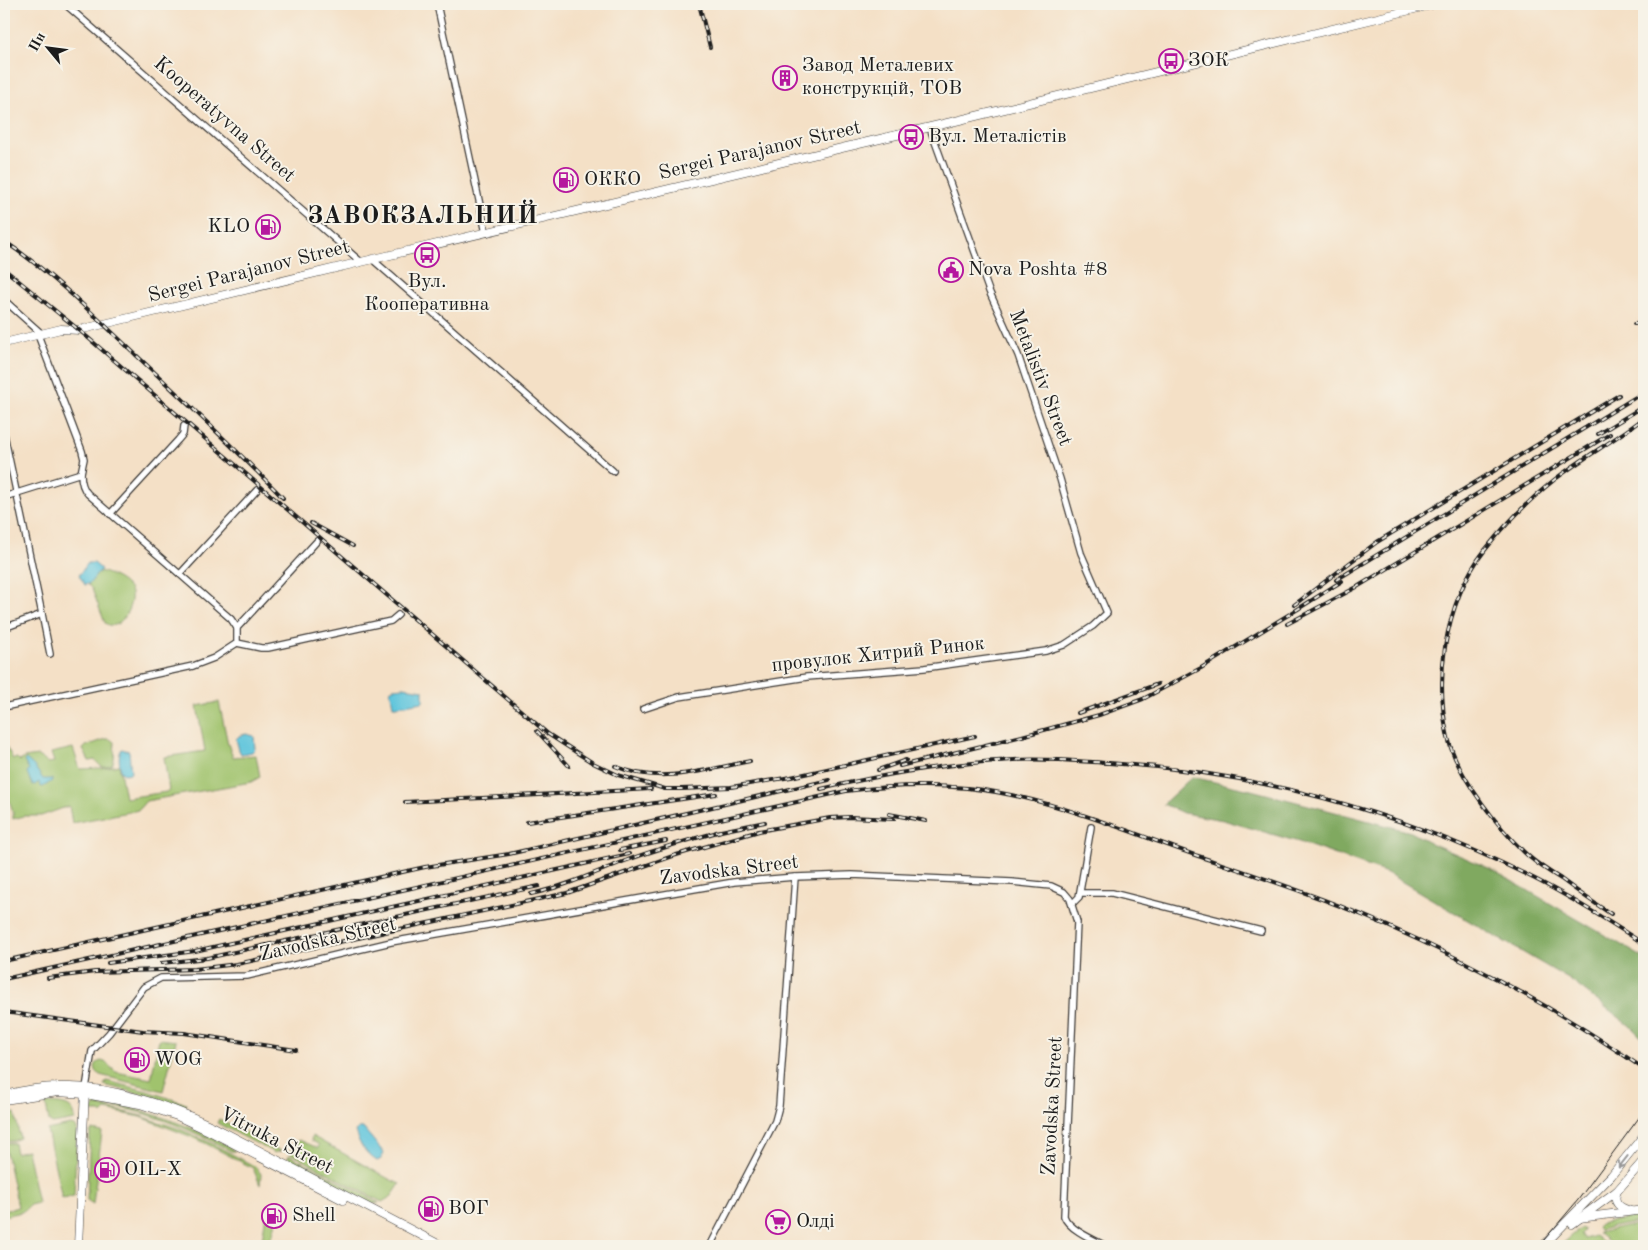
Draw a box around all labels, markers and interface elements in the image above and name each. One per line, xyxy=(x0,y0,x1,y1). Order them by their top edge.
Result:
north arrow xyxy=(22,22,72,72)
text: Пн xyxy=(27,30,48,54)
bus stop icon: ЗОК xyxy=(1158,48,1184,74)
place label: ЗОК xyxy=(1188,51,1229,71)
street label: Kooperatyvna Street xyxy=(149,53,299,187)
place label: Завод Металевих конструкцій, ТОВ xyxy=(802,56,962,99)
building icon: Завод Металевих конструкцій, ТОВ xyxy=(772,65,798,91)
street label: Sergei Parajanov Street xyxy=(657,118,863,184)
bus stop icon: Вул. Металістів xyxy=(898,124,924,150)
place label: Вул. Металістів xyxy=(928,127,1066,147)
fuel station icon: ОККО xyxy=(553,167,579,193)
place label: ОККО xyxy=(584,170,641,190)
district label: ЗАВОКЗАЛЬНИЙ xyxy=(307,199,539,229)
fuel station icon: KLO xyxy=(255,214,281,240)
place label: KLO xyxy=(207,217,250,237)
street label: Sergei Parajanov Street xyxy=(146,237,352,307)
bus stop icon: Вул. Кооперативна xyxy=(414,242,440,268)
public building icon: Nova Poshta #8 xyxy=(938,257,964,283)
place label: Nova Poshta #8 xyxy=(968,260,1108,280)
place label: Вул. Кооперативна xyxy=(364,272,490,315)
street label: Metalistiv Street xyxy=(1005,307,1075,449)
street label: провулок Хитрий Ринок xyxy=(771,634,985,676)
street label: Zavodska Street xyxy=(658,853,800,889)
street label: Zavodska Street xyxy=(258,915,398,965)
street label: Zavodska Street xyxy=(1039,1036,1067,1176)
fuel station icon: WOG xyxy=(124,1047,150,1073)
place label: WOG xyxy=(154,1050,202,1070)
street label: Vitruka Street xyxy=(216,1104,336,1178)
one-way arrow xyxy=(1618,1155,1628,1169)
fuel station icon: OIL-X xyxy=(94,1157,120,1183)
place label: OIL-X xyxy=(124,1160,182,1180)
fuel station icon: ВОГ xyxy=(418,1196,444,1222)
place label: ВОГ xyxy=(448,1199,489,1219)
fuel station icon: Shell xyxy=(261,1203,287,1229)
place label: Shell xyxy=(292,1206,335,1226)
supermarket icon: Олді xyxy=(765,1209,791,1235)
place label: Олді xyxy=(796,1212,835,1232)

